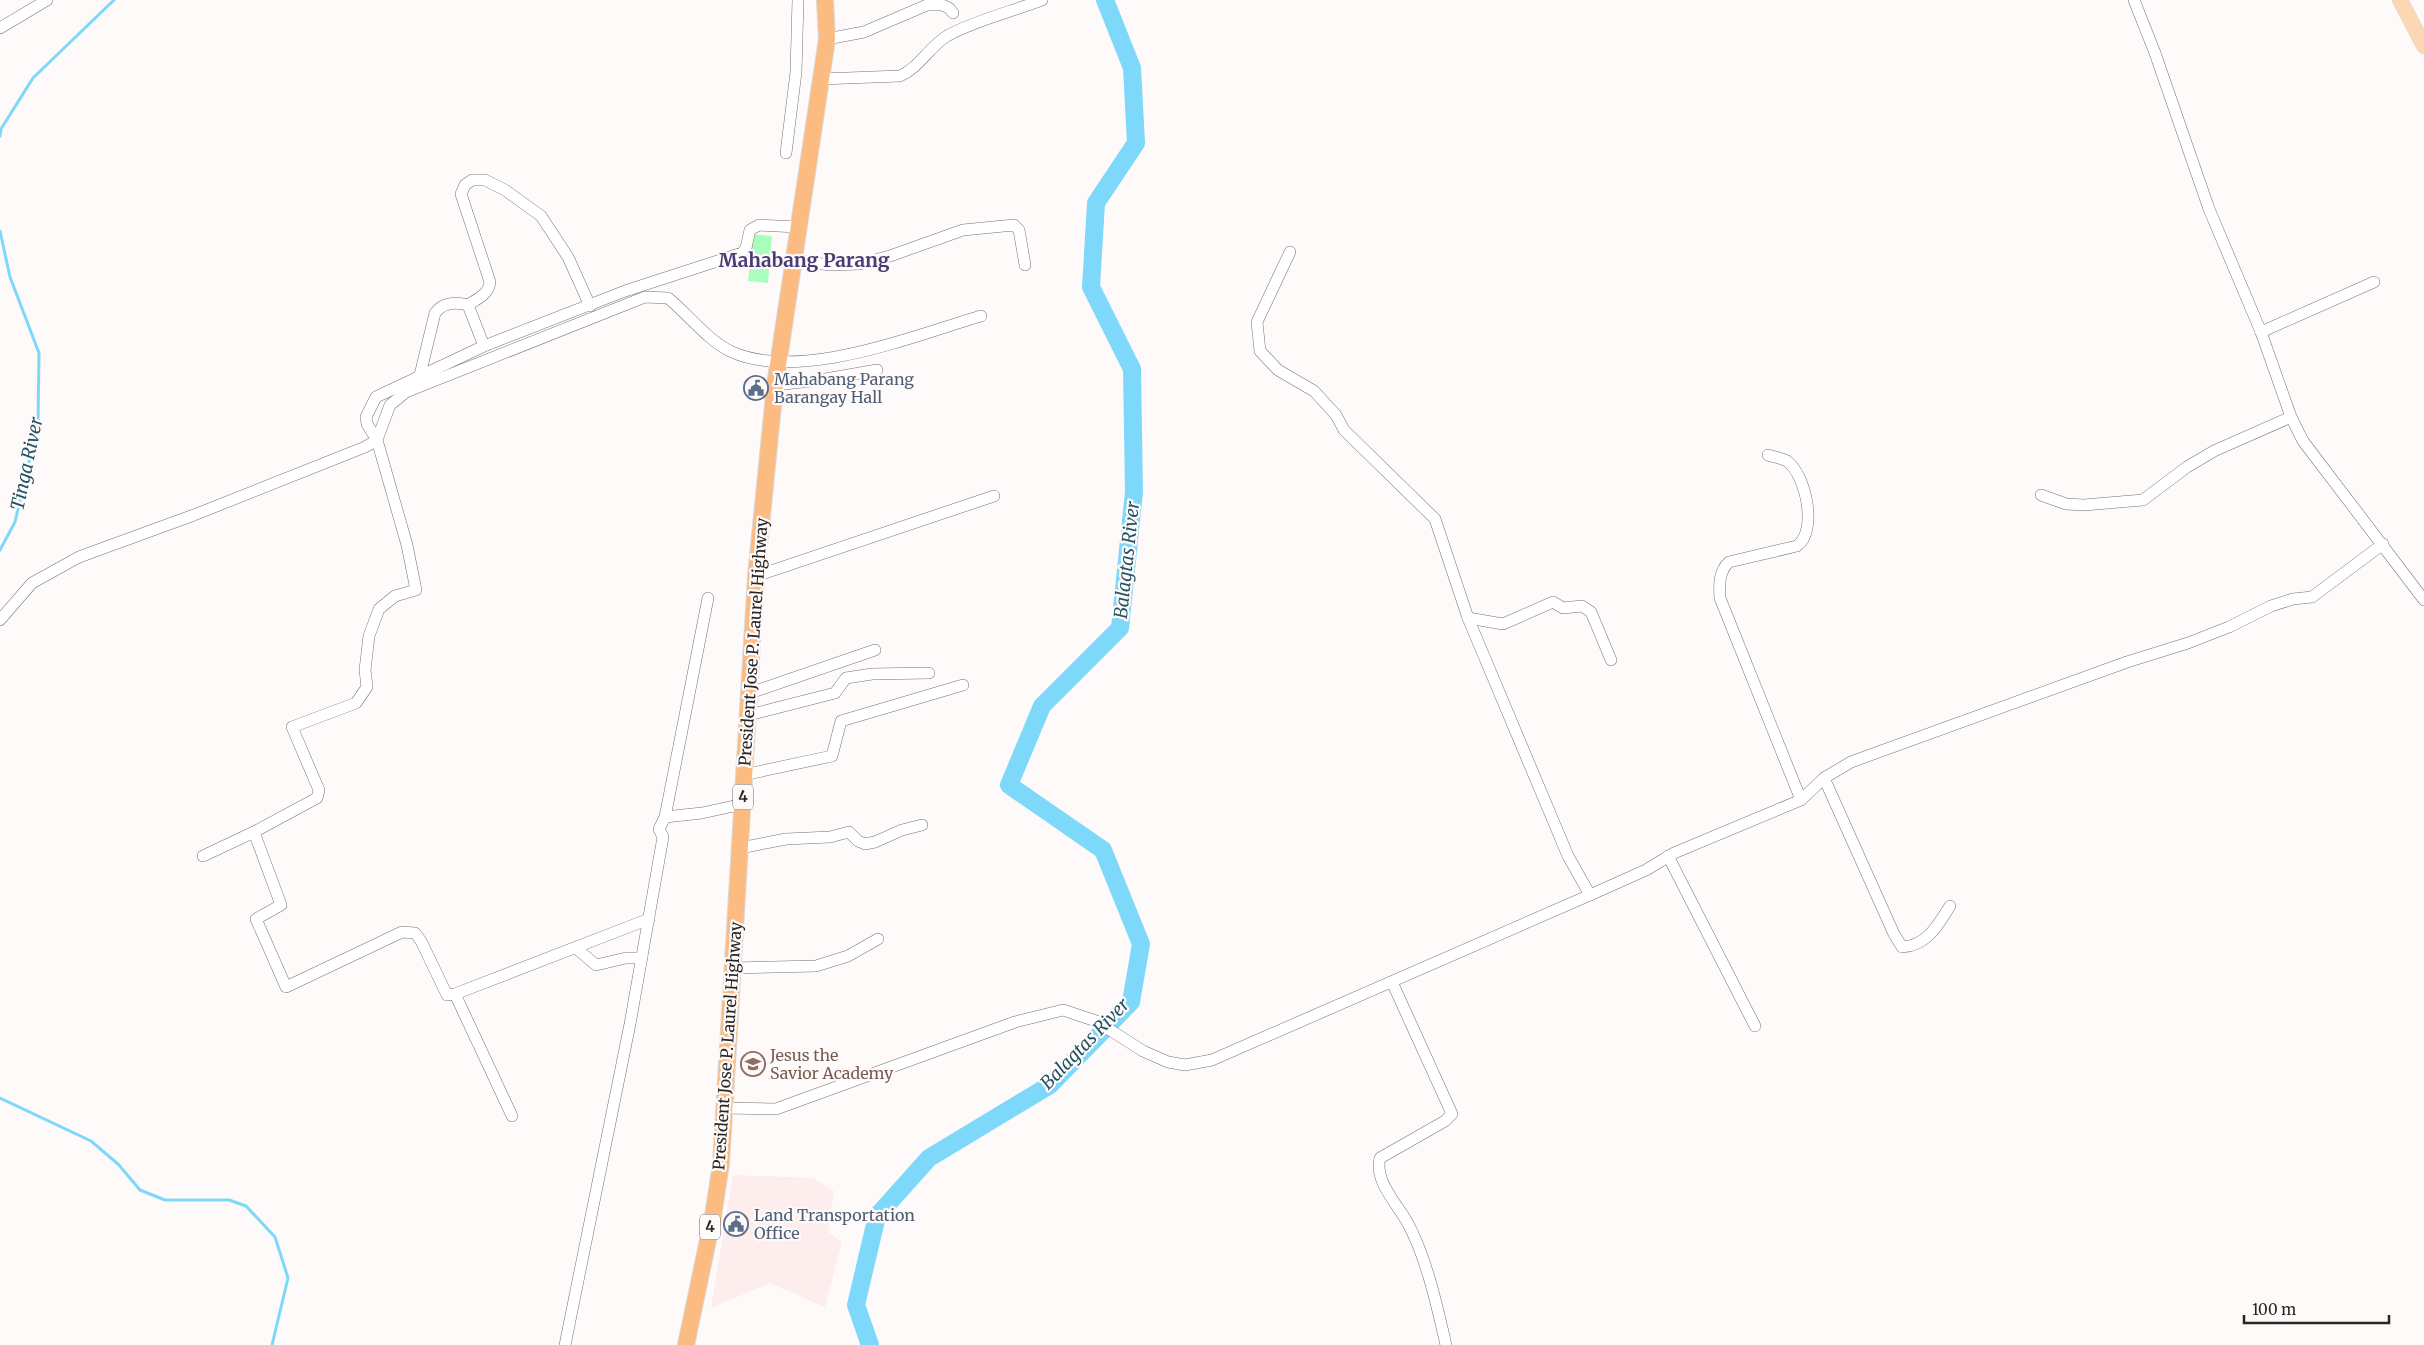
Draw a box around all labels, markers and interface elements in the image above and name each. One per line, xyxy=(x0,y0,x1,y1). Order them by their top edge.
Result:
district label: Mahabang Parang xyxy=(718,248,890,272)
place label: Mahabang Parang Barangay Hall xyxy=(774,369,914,407)
public building icon: Mahabang Parang Barangay Hall xyxy=(743,375,769,401)
water label: Tinga River xyxy=(5,415,48,513)
water label: Balagtas River xyxy=(1109,499,1144,620)
street label: President Jose P. Laurel Highway xyxy=(734,516,772,767)
road number: 4 xyxy=(733,784,753,810)
street label: President Jose P. Laurel Highway xyxy=(708,920,746,1171)
water label: Balagtas River xyxy=(1035,993,1134,1094)
place label: Jesus the Savior Academy xyxy=(769,1045,894,1083)
school or university icon: Jesus the Savior Academy xyxy=(740,1051,766,1077)
place label: Land Transportation Office xyxy=(754,1205,915,1243)
public building icon: Land Transportation Office xyxy=(723,1211,749,1237)
road number: 4 xyxy=(700,1214,720,1240)
scale bar xyxy=(2244,1292,2389,1324)
text: 100 m xyxy=(2252,1300,2296,1319)

